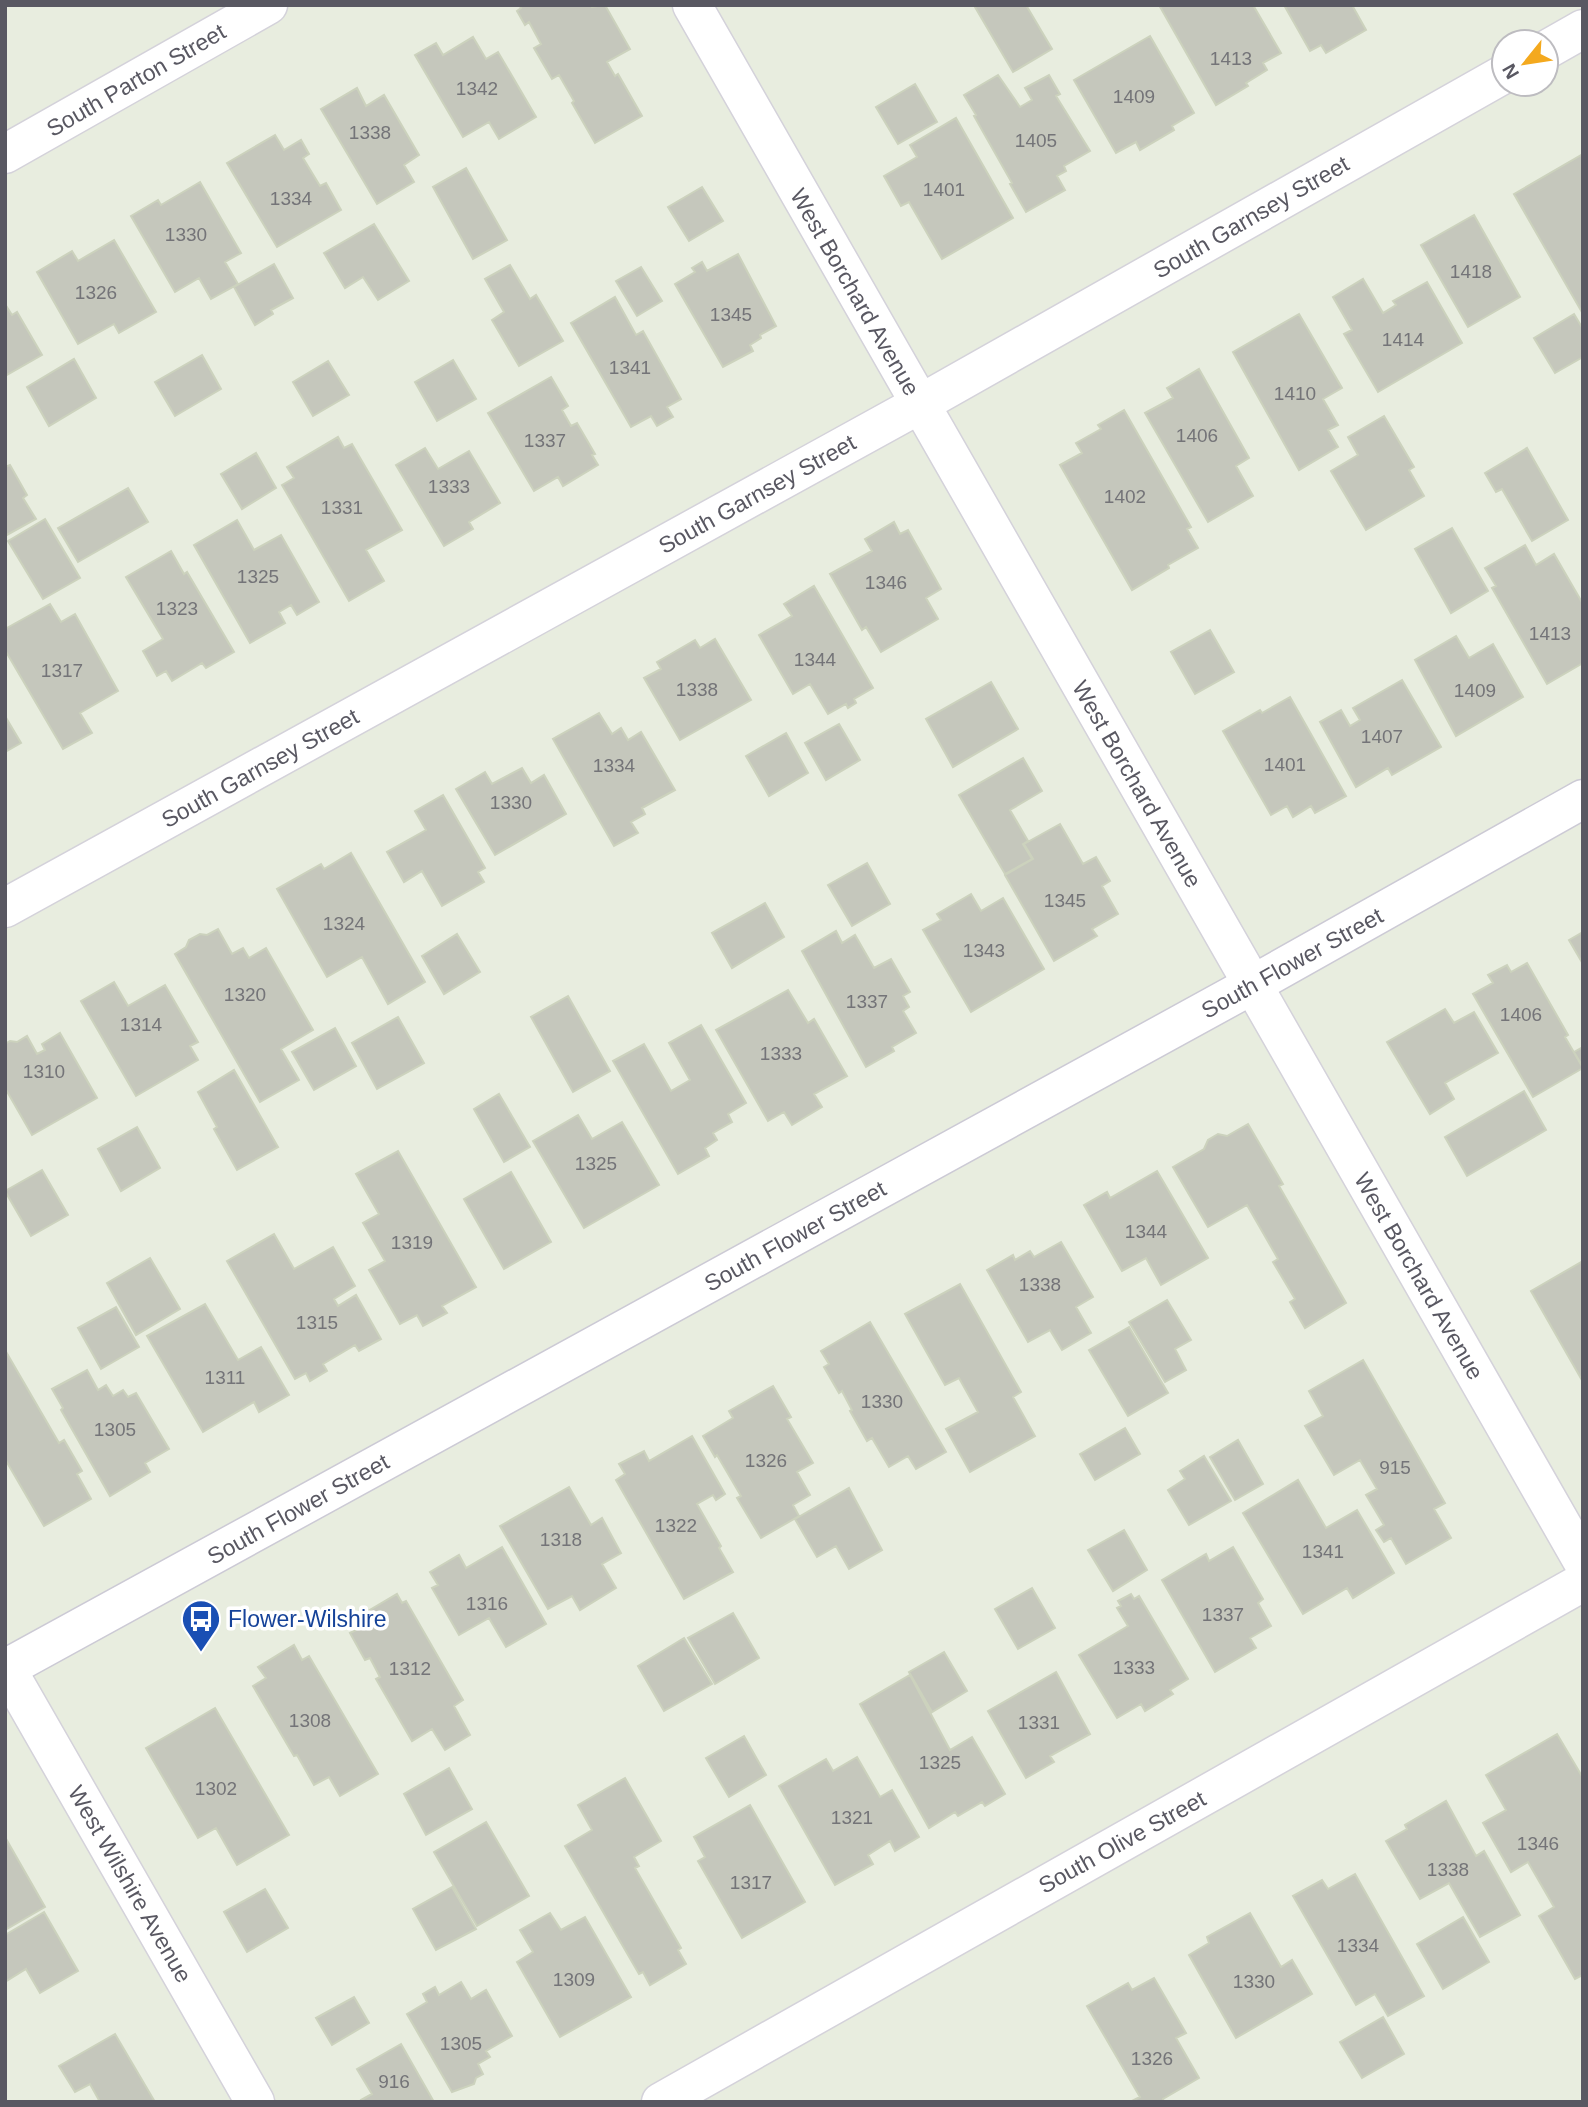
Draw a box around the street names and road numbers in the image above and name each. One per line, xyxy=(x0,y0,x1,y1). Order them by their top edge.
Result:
street label: South Parton Street xyxy=(42,18,231,142)
street label: South Garnsey Street xyxy=(1149,150,1354,284)
street label: West Borchard Avenue xyxy=(785,184,925,400)
street label: South Garnsey Street xyxy=(654,429,861,559)
street label: West Borchard Avenue xyxy=(1067,676,1207,892)
street label: South Garnsey Street xyxy=(157,703,364,833)
street label: South Flower Street xyxy=(1197,902,1388,1024)
street label: West Borchard Avenue xyxy=(1349,1168,1489,1384)
street label: South Flower Street xyxy=(700,1175,891,1297)
street label: South Flower Street xyxy=(203,1448,394,1570)
street label: West Wilshire Avenue xyxy=(63,1781,197,1987)
street label: South Olive Street xyxy=(1034,1785,1210,1899)

